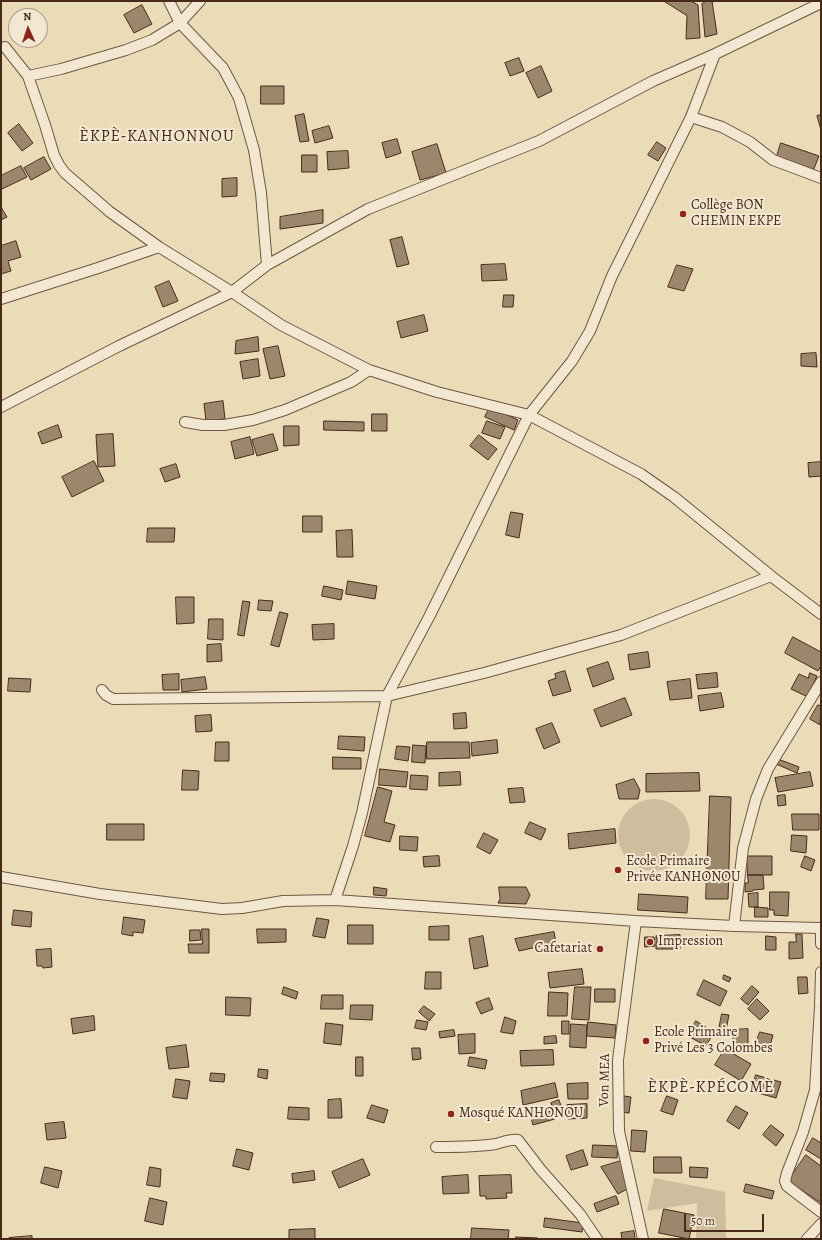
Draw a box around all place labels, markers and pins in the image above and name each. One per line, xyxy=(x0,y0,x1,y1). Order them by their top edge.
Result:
place label: Collège BON CHEMIN EKPE xyxy=(691,198,781,230)
marker: Collège BON CHEMIN EKPE xyxy=(678,209,688,219)
place label: Ecole Primaire Privée KANHONOU xyxy=(626,854,741,886)
marker: Ecole Primaire Privée KANHONOU xyxy=(613,865,623,875)
place label: Impression xyxy=(658,934,723,950)
marker: Impression xyxy=(645,937,655,947)
place label: Cafetariat xyxy=(534,941,592,957)
marker: Cafetariat xyxy=(595,944,605,954)
place label: Ecole Primaire Privé Les 3 Colombes xyxy=(654,1025,773,1058)
marker: Ecole Primaire Privé Les 3 Colombes xyxy=(641,1036,651,1046)
place label: Mosqué KANHONOU xyxy=(459,1106,583,1122)
marker: Mosqué KANHONOU xyxy=(446,1109,456,1119)

